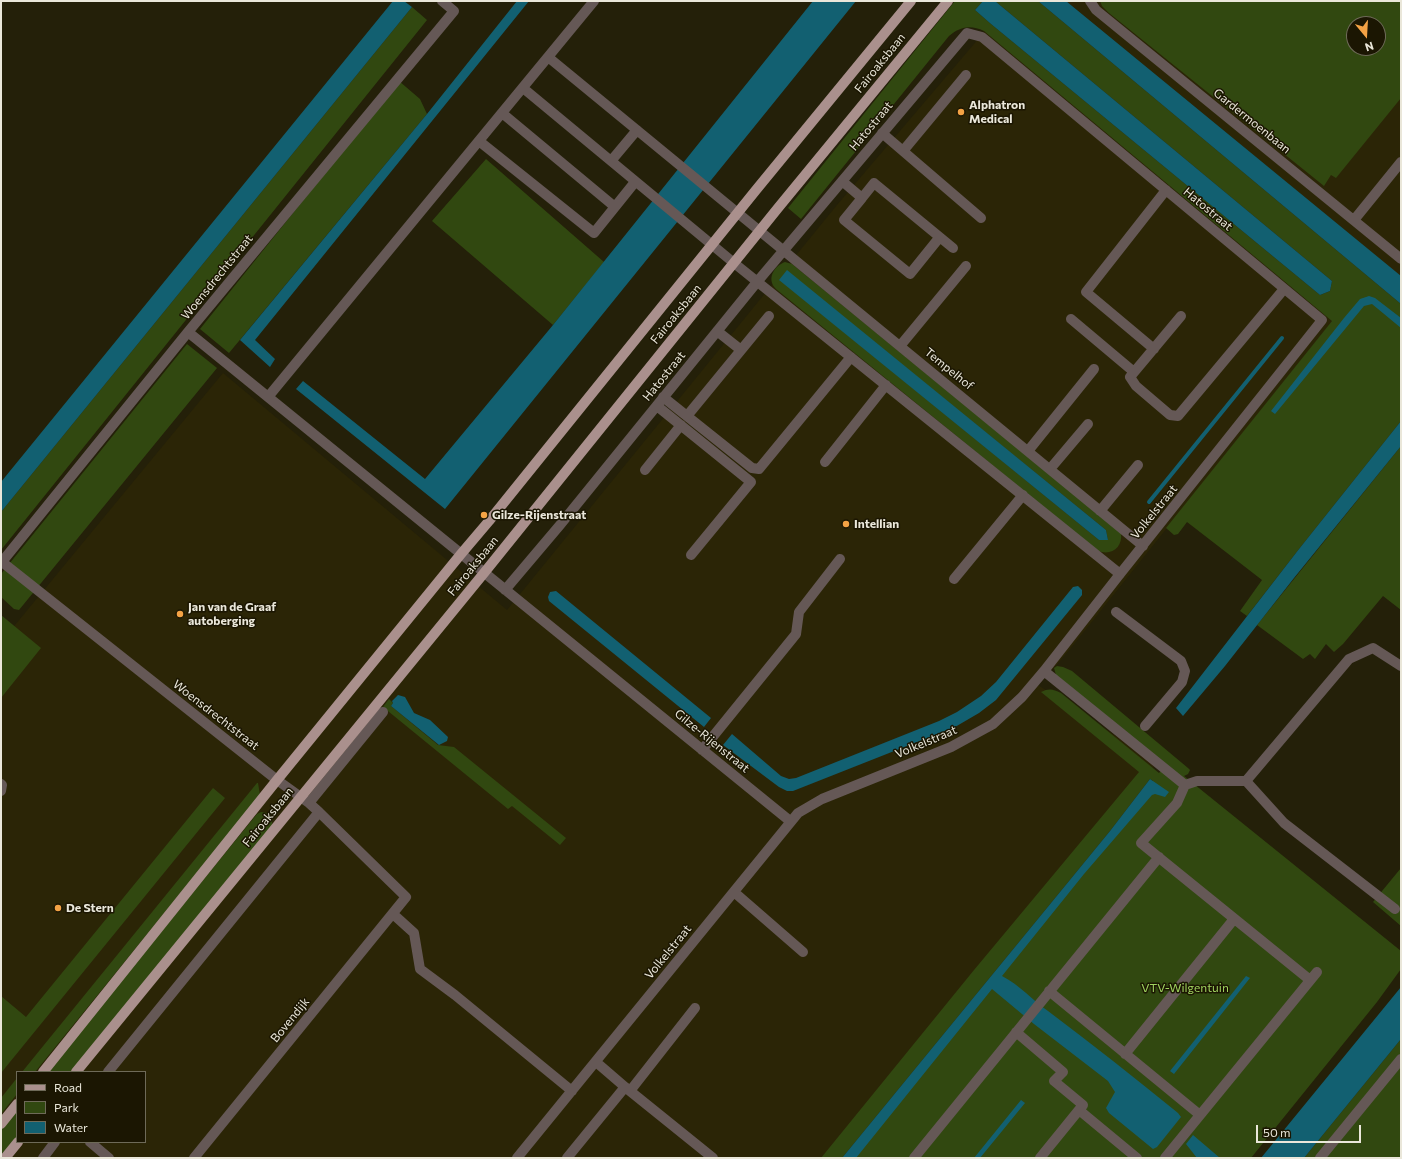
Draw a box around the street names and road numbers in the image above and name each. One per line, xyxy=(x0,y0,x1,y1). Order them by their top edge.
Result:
street label: Fairoaksbaan xyxy=(852,30,908,96)
street label: Gardermoenbaan xyxy=(1211,85,1293,157)
street label: Hatostraat xyxy=(846,99,896,153)
street label: Hatostraat xyxy=(1181,184,1235,234)
street label: Woensdrechtstraat xyxy=(178,232,256,322)
street label: Fairoaksbaan xyxy=(648,281,704,347)
street label: Tempelhof xyxy=(922,345,976,393)
street label: Hatostraat xyxy=(640,348,688,404)
street label: Volkelstraat xyxy=(1128,482,1180,542)
street label: Fairoaksbaan xyxy=(445,533,501,599)
street label: Woensdrechtstraat xyxy=(170,677,262,753)
street label: Gilze-Rijenstraat xyxy=(672,706,752,776)
street label: Volkelstraat xyxy=(893,723,959,761)
street label: Fairoaksbaan xyxy=(240,784,296,850)
street label: Volkelstraat xyxy=(642,922,694,982)
street label: Bovendijk xyxy=(268,995,312,1045)

